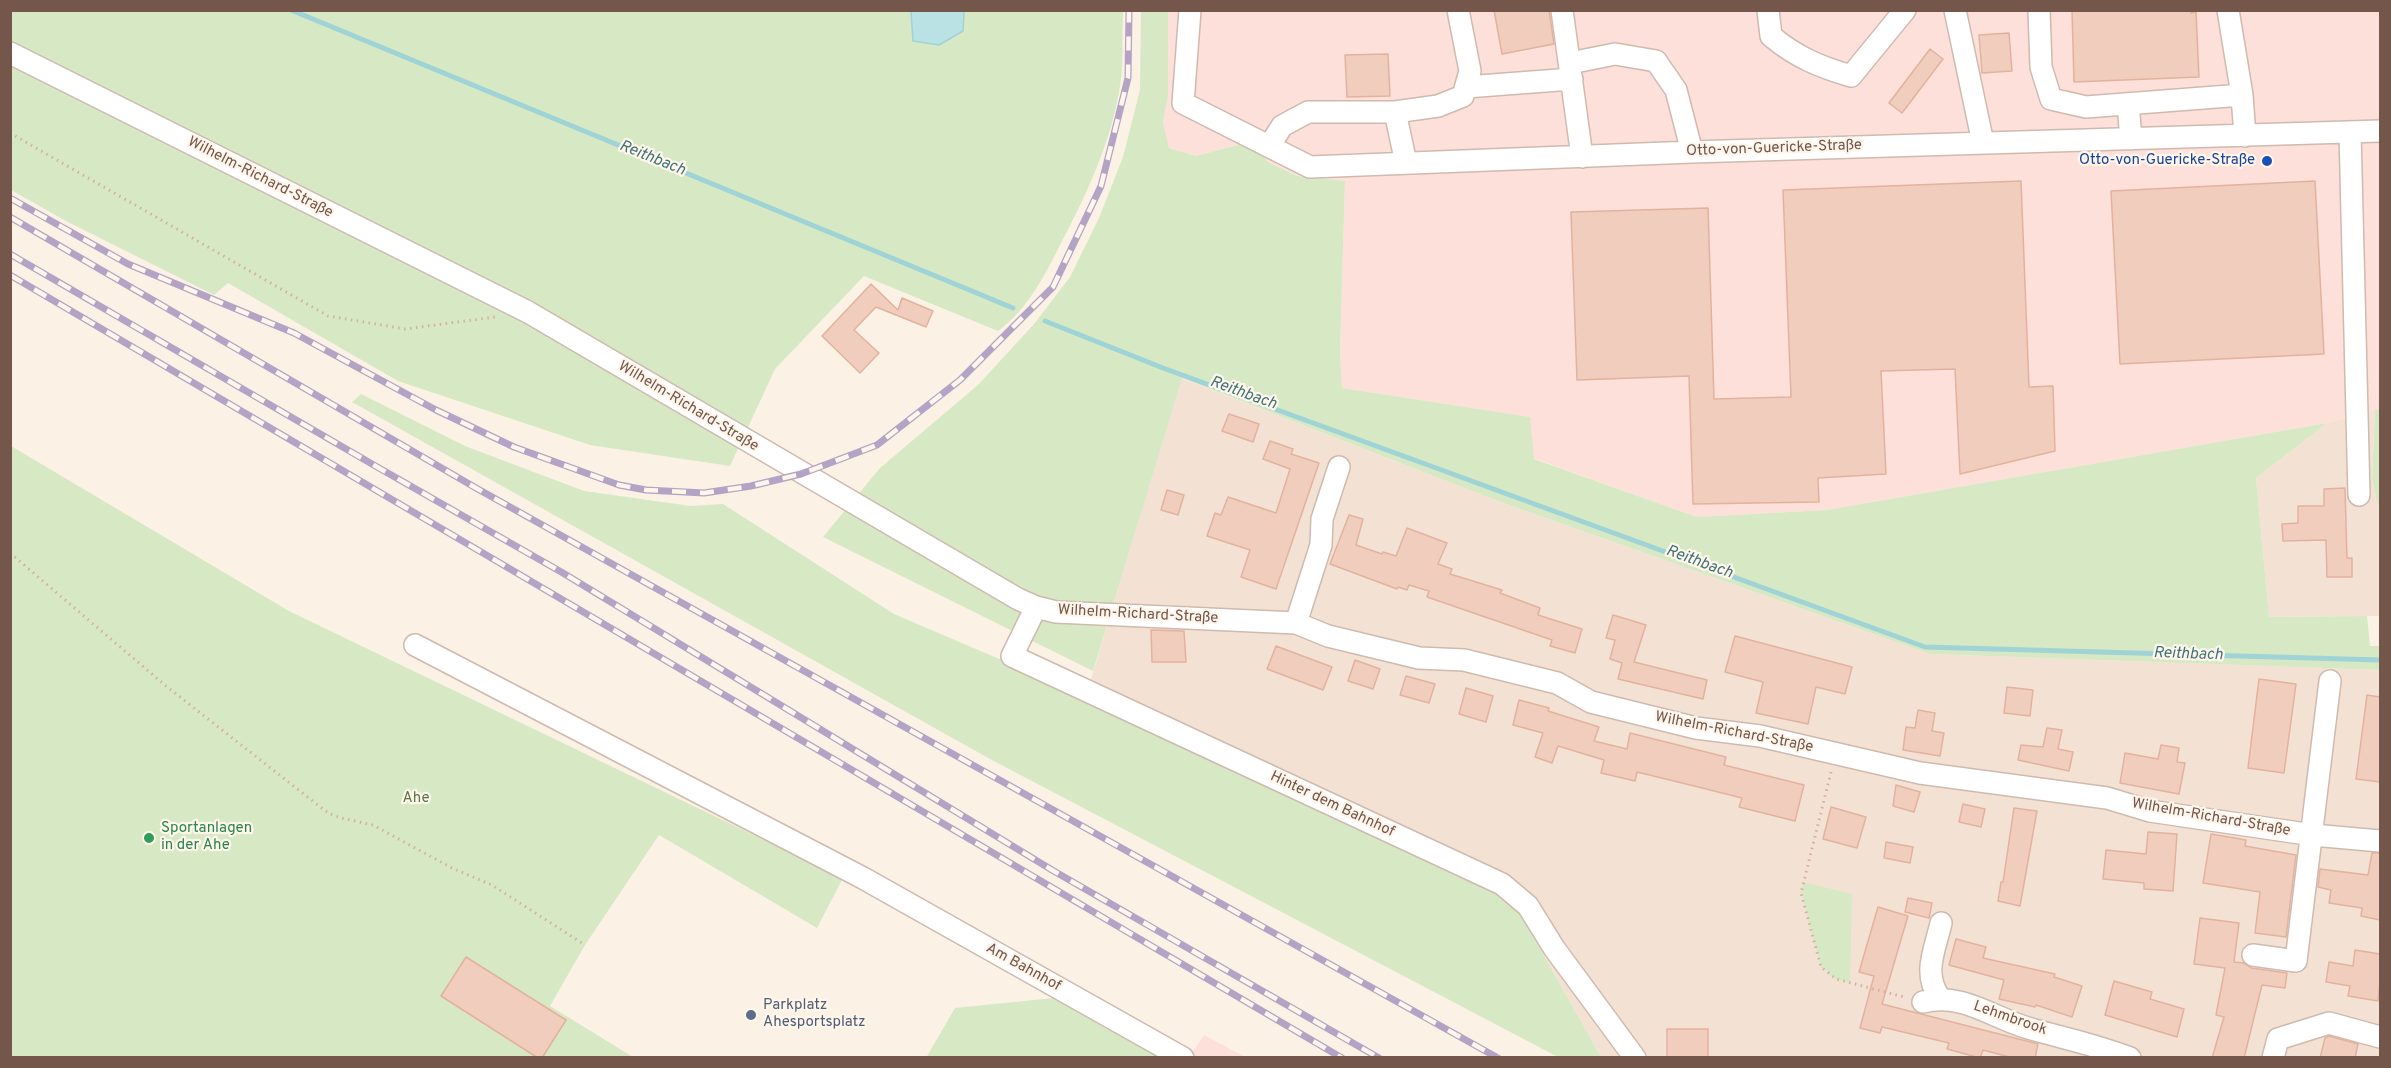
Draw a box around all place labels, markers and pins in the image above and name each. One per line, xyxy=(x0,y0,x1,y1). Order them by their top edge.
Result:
place label: Otto-von-Guericke-Straße xyxy=(2079,152,2255,170)
marker: Otto-von-Guericke-Straße xyxy=(2260,154,2274,168)
place label: Sportanlagen in der Ahe xyxy=(161,820,252,855)
marker: Sportanlagen in der Ahe xyxy=(142,831,156,845)
place label: Parkplatz Ahesportsplatz xyxy=(763,997,866,1032)
marker: Parkplatz Ahesportsplatz xyxy=(744,1008,758,1022)

